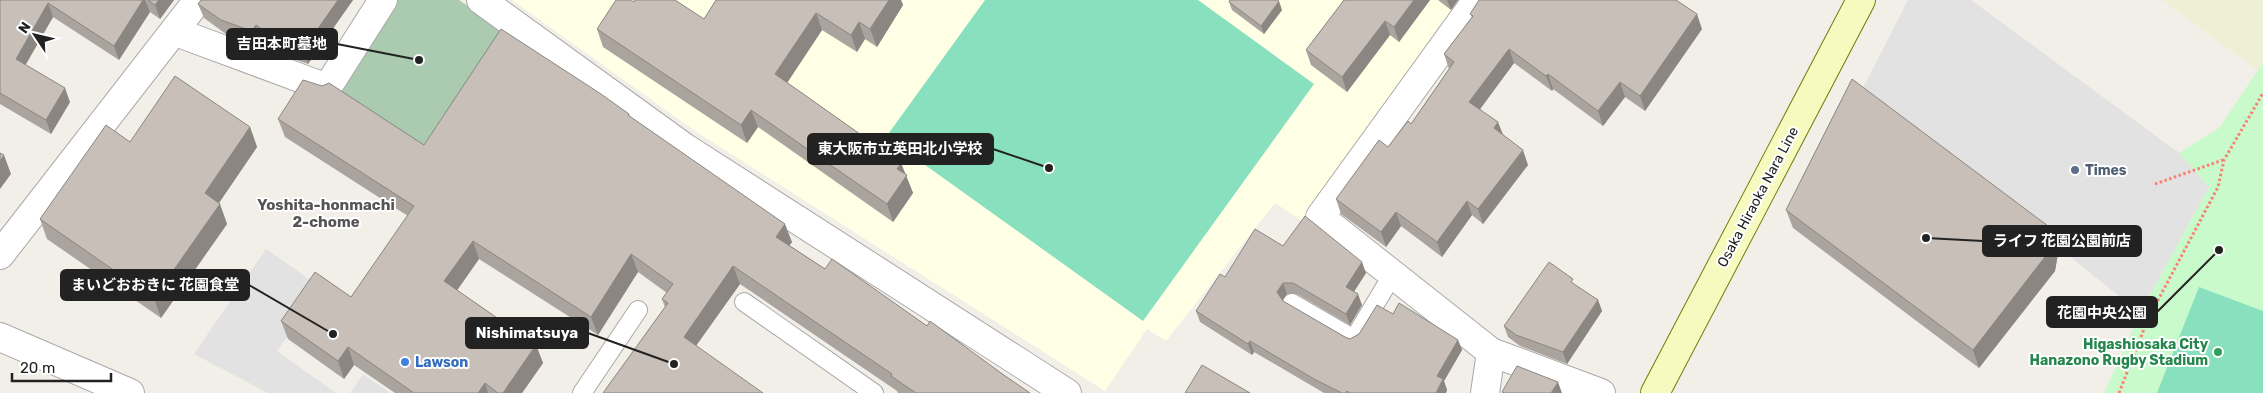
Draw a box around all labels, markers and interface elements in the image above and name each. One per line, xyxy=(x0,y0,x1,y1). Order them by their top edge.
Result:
north arrow xyxy=(10,10,60,60)
text: N xyxy=(15,19,35,37)
callout: 吉田本町墓地 xyxy=(227,29,337,59)
text: 吉田本町墓地 xyxy=(237,35,327,53)
street label: Osaka Hiraoka Nara Line xyxy=(1714,124,1802,270)
callout: 東大阪市立英田北小学校 xyxy=(808,134,993,164)
text: 東大阪市立英田北小学校 xyxy=(817,140,983,158)
place label: Times xyxy=(2085,162,2127,179)
marker: Times xyxy=(2069,164,2081,176)
district label: Yoshita-honmachi 2-chome xyxy=(257,196,395,231)
callout: ライフ 花園公園前店 xyxy=(1983,226,2141,256)
text: ライフ 花園公園前店 xyxy=(1993,232,2131,250)
callout: まいどおおきに 花園食堂 xyxy=(61,270,249,300)
text: まいどおおきに 花園食堂 xyxy=(71,276,239,294)
callout: 花園中央公園 xyxy=(2047,297,2157,327)
text: 花園中央公園 xyxy=(2057,304,2147,322)
callout: Nishimatsuya xyxy=(466,318,588,348)
text: Nishimatsuya xyxy=(476,324,578,342)
place label: Higashiosaka City Hanazono Rugby Stadium xyxy=(2030,336,2209,369)
marker: Higashiosaka City Hanazono Rugby Stadium xyxy=(2212,346,2224,358)
scale bar xyxy=(12,350,111,382)
place label: Lawson xyxy=(415,354,468,371)
marker: Lawson xyxy=(399,356,411,368)
text: 20 m xyxy=(20,359,55,377)

